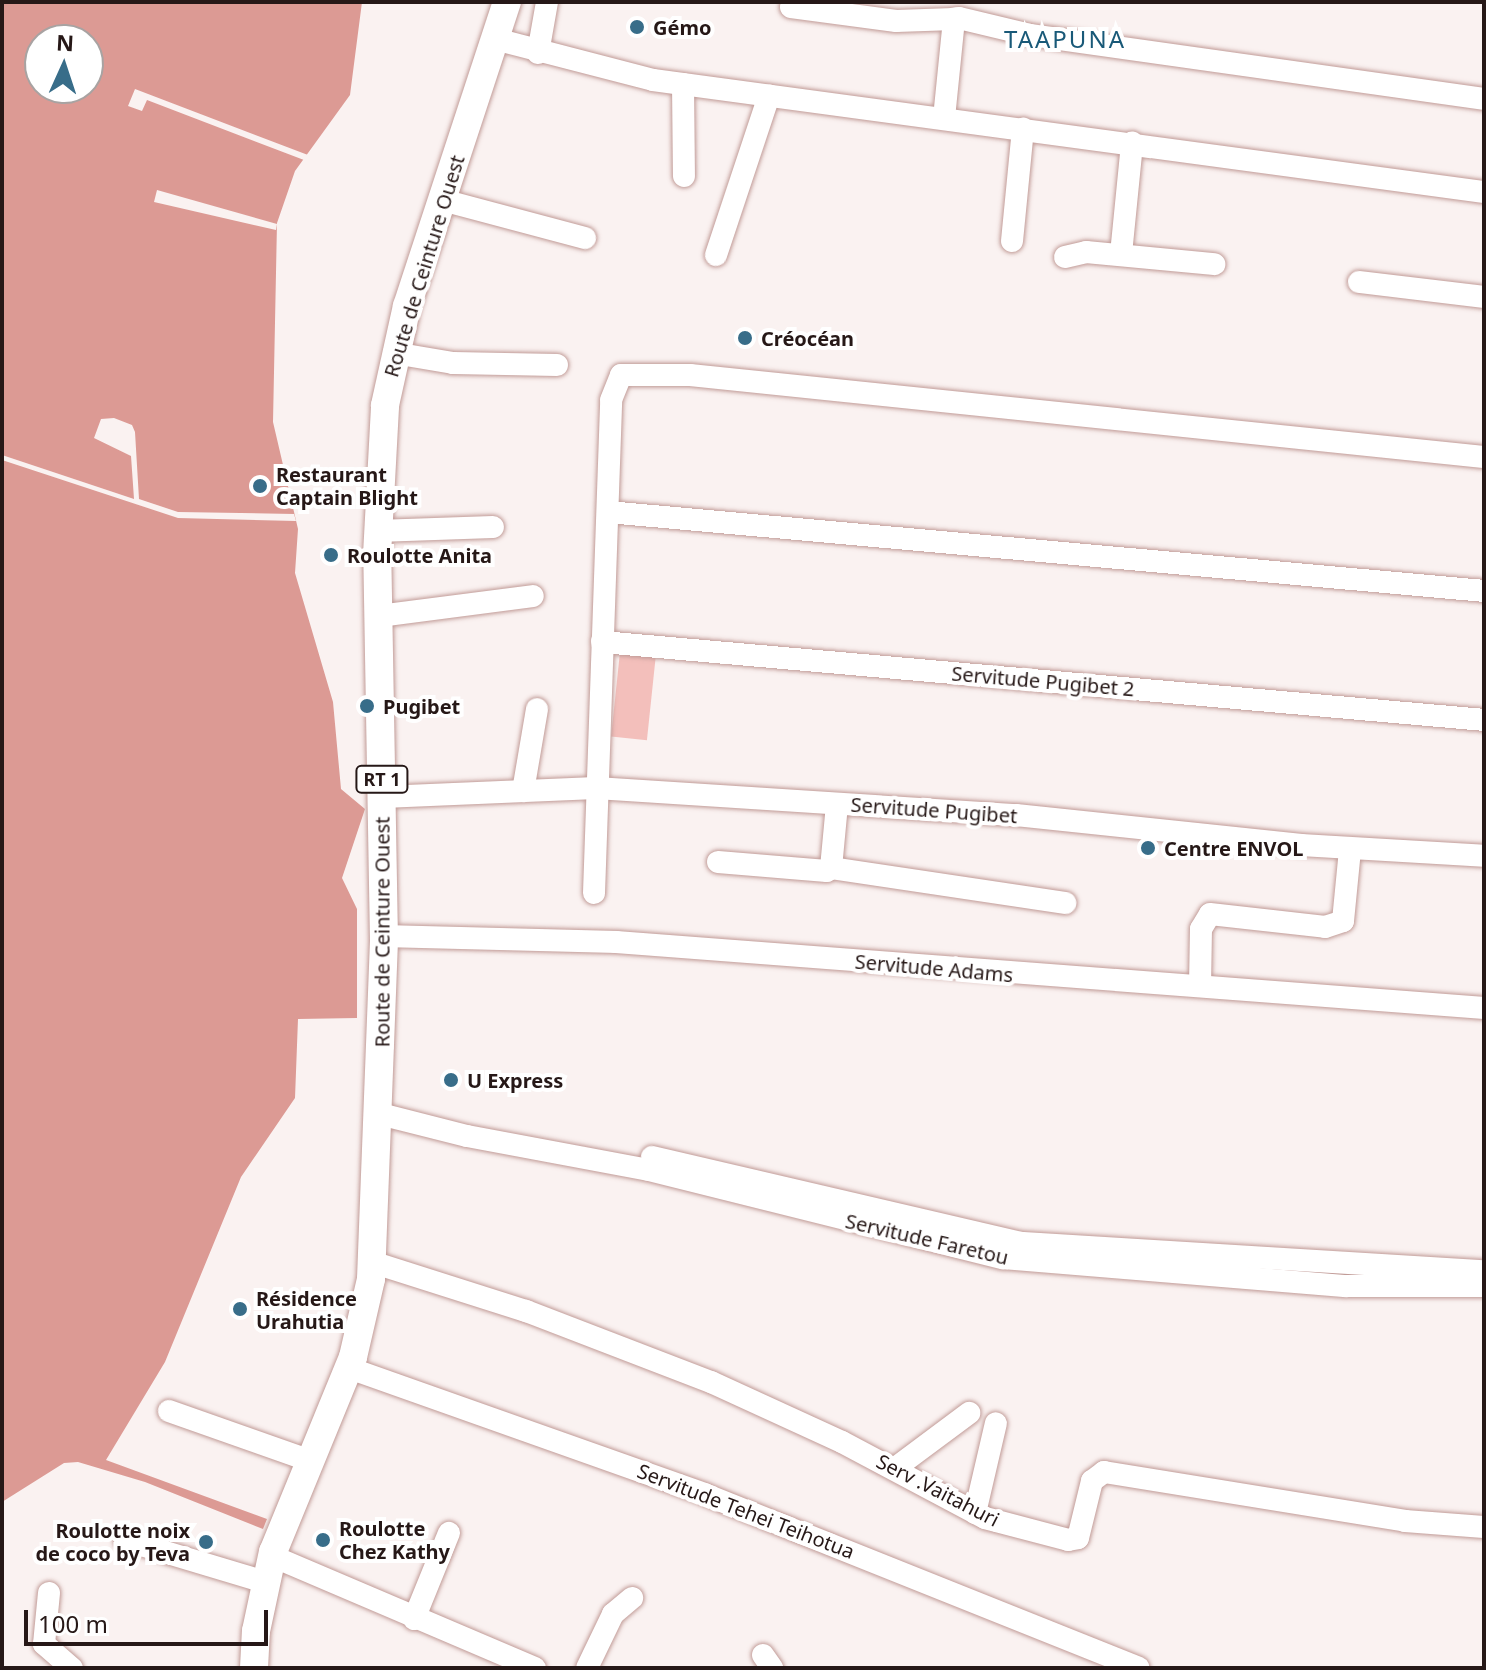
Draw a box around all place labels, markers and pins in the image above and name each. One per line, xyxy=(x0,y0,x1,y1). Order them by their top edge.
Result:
place label: Gémo xyxy=(653,15,711,39)
marker: Gémo xyxy=(628,18,646,36)
place label: Créocéan xyxy=(761,326,854,350)
marker: Créocéan xyxy=(736,329,754,347)
place label: Restaurant Captain Blight xyxy=(276,462,418,509)
marker: Restaurant Captain Blight xyxy=(251,477,269,495)
place label: Roulotte Anita xyxy=(347,543,492,567)
marker: Roulotte Anita xyxy=(322,546,340,564)
place label: Pugibet xyxy=(383,694,460,718)
marker: Pugibet xyxy=(358,697,376,715)
place label: Centre ENVOL xyxy=(1164,836,1303,860)
marker: Centre ENVOL xyxy=(1139,839,1157,857)
place label: U Express xyxy=(467,1068,563,1092)
marker: U Express xyxy=(442,1071,460,1089)
place label: Résidence Urahutia xyxy=(256,1286,357,1333)
marker: Résidence Urahutia xyxy=(231,1300,249,1318)
place label: Roulotte Chez Kathy xyxy=(339,1516,450,1563)
place label: Roulotte noix de coco by Teva xyxy=(35,1518,190,1565)
marker: Roulotte Chez Kathy xyxy=(314,1531,332,1549)
marker: Roulotte noix de coco by Teva xyxy=(197,1533,215,1551)

